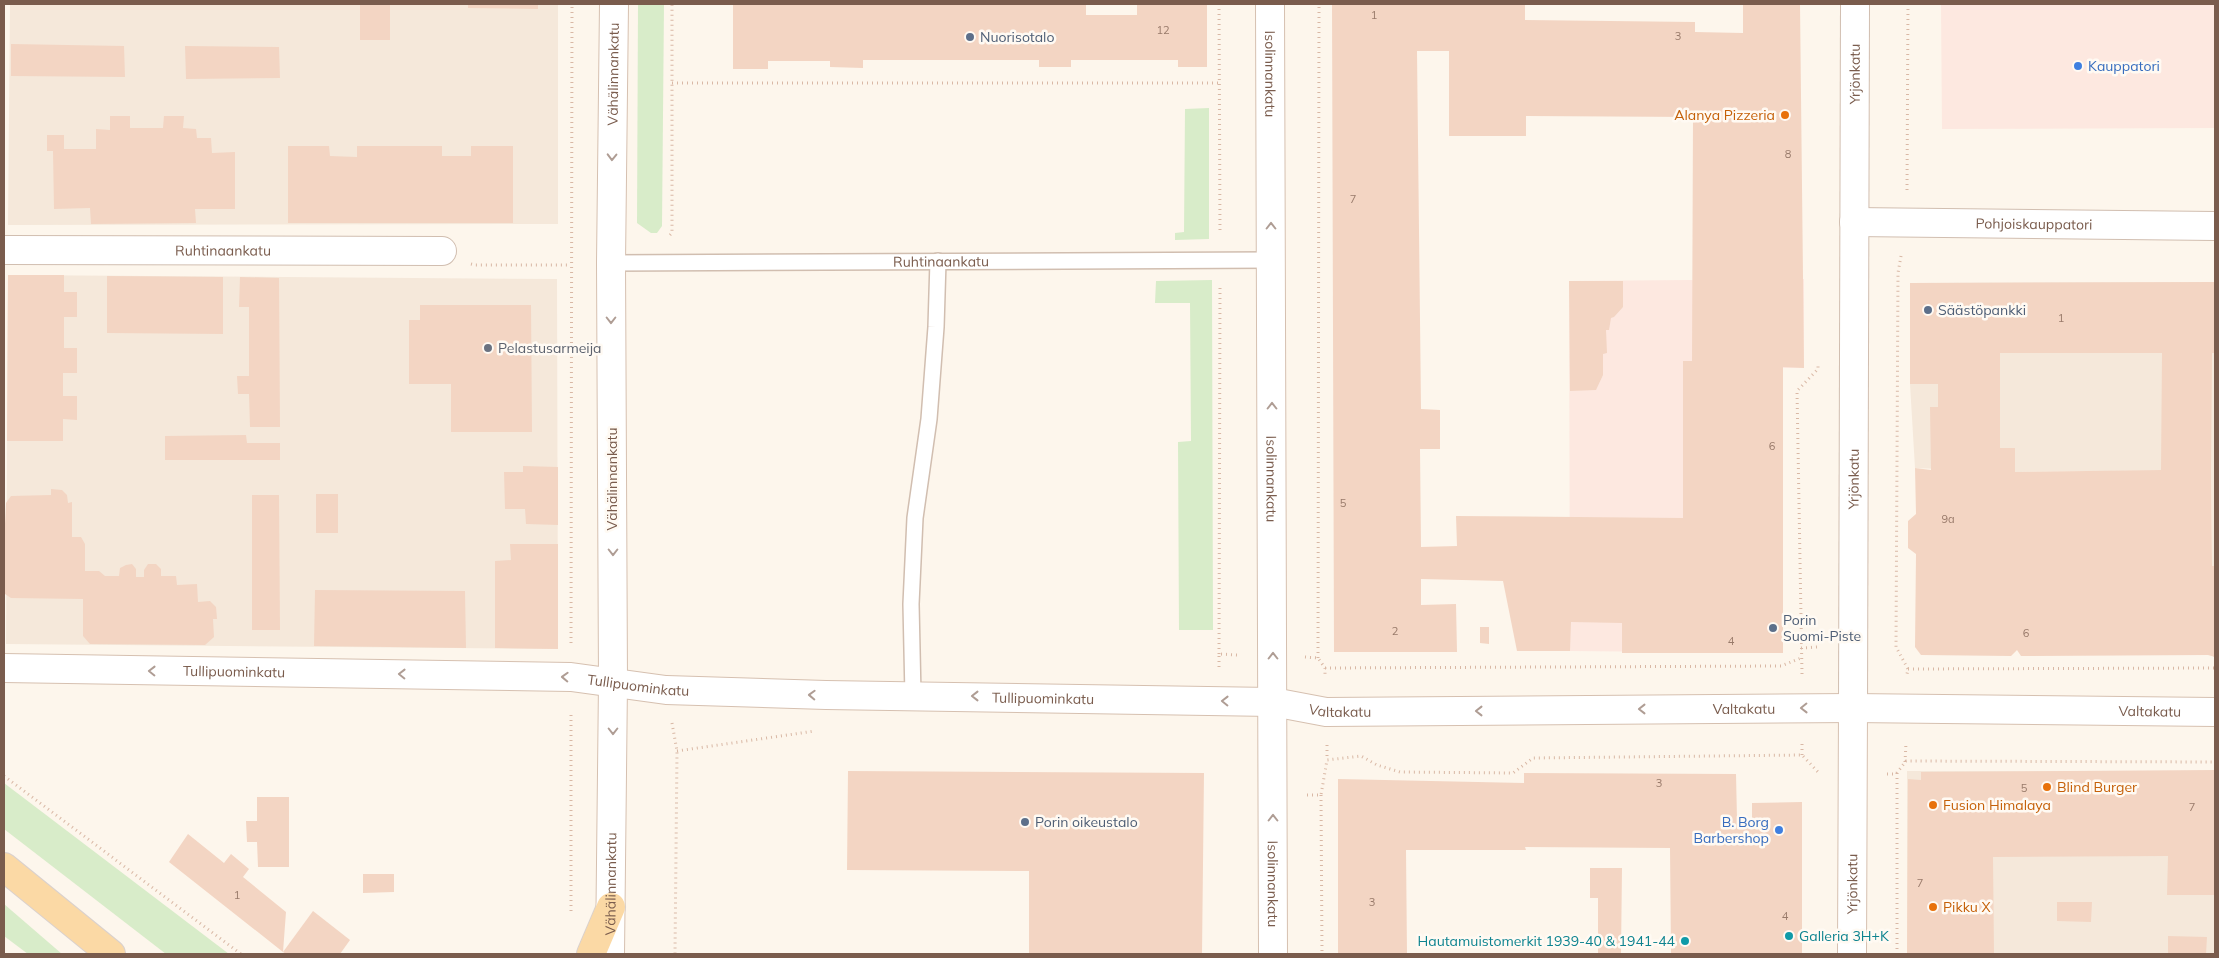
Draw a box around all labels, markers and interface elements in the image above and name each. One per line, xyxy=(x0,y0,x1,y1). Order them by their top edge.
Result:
house number: 1 xyxy=(1371,8,1377,22)
street label: Vähälinnankatu xyxy=(604,22,623,126)
house number: 12 xyxy=(1156,23,1170,37)
place label: Nuorisotalo xyxy=(980,28,1054,46)
house number: 3 xyxy=(1675,29,1681,43)
marker: Nuorisotalo xyxy=(964,31,976,43)
street label: Isolinnankatu xyxy=(1261,31,1279,117)
street label: Yrjönkatu xyxy=(1846,44,1864,105)
place label: Kauppatori xyxy=(2088,57,2160,75)
marker: Kauppatori xyxy=(2072,60,2084,72)
place label: Alanya Pizzeria xyxy=(1674,106,1775,124)
marker: Alanya Pizzeria xyxy=(1779,109,1791,121)
house number: 8 xyxy=(1785,147,1792,161)
one-way arrow xyxy=(607,154,617,162)
house number: 7 xyxy=(1350,192,1356,206)
street label: Pohjoiskauppatori xyxy=(1975,214,2092,234)
one-way arrow xyxy=(1266,221,1276,229)
street label: Ruhtinaankatu xyxy=(175,241,271,260)
street label: Ruhtinaankatu xyxy=(893,252,989,271)
place label: Säästöpankki xyxy=(1938,301,2026,319)
marker: Säästöpankki xyxy=(1922,304,1934,316)
house number: 1 xyxy=(2058,311,2064,325)
one-way arrow xyxy=(606,316,616,324)
place label: Pelastusarmeija xyxy=(498,339,601,357)
marker: Pelastusarmeija xyxy=(482,342,494,354)
one-way arrow xyxy=(1267,401,1277,409)
street label: Vähälinnankatu xyxy=(603,428,621,530)
street label: Isolinnankatu xyxy=(1262,436,1281,522)
house number: 6 xyxy=(1769,439,1776,453)
street label: Yrjönkatu xyxy=(1845,449,1863,510)
house number: 5 xyxy=(1340,496,1347,510)
house number: 9a xyxy=(1941,512,1955,526)
one-way arrow xyxy=(608,549,618,557)
place label: Porin Suomi-Piste xyxy=(1783,611,1861,645)
marker: Porin Suomi-Piste xyxy=(1767,622,1779,634)
house number: 2 xyxy=(1392,624,1399,638)
house number: 6 xyxy=(2023,626,2030,640)
house number: 4 xyxy=(1728,634,1735,648)
one-way arrow xyxy=(1268,651,1279,659)
street label: Tullipuominkatu xyxy=(183,662,285,681)
one-way arrow xyxy=(148,665,156,676)
one-way arrow xyxy=(398,669,406,680)
street label: Tullipuominkatu xyxy=(586,670,690,700)
one-way arrow xyxy=(561,672,568,682)
street label: Tullipuominkatu xyxy=(992,689,1094,708)
one-way arrow xyxy=(808,690,816,700)
one-way arrow xyxy=(970,691,978,702)
one-way arrow xyxy=(1220,696,1228,706)
street label: Valtakatu xyxy=(1307,700,1371,721)
street label: Valtakatu xyxy=(1713,700,1775,718)
street label: Valtakatu xyxy=(2119,702,2181,721)
one-way arrow xyxy=(1800,703,1808,713)
one-way arrow xyxy=(1637,704,1645,714)
one-way arrow xyxy=(1475,705,1483,716)
one-way arrow xyxy=(608,728,618,735)
house number: 3 xyxy=(1656,776,1662,790)
place label: Blind Burger xyxy=(2057,778,2138,796)
house number: 5 xyxy=(2021,781,2028,795)
marker: Blind Burger xyxy=(2041,781,2053,793)
place label: Fusion Himalaya xyxy=(1943,796,2051,814)
marker: Fusion Himalaya xyxy=(1927,799,1939,811)
house number: 7 xyxy=(2189,800,2195,814)
place label: Porin oikeustalo xyxy=(1035,813,1138,831)
place label: B. Borg Barbershop xyxy=(1693,813,1769,847)
one-way arrow xyxy=(1268,814,1278,822)
marker: Porin oikeustalo xyxy=(1019,816,1031,828)
marker: B. Borg Barbershop xyxy=(1773,824,1785,836)
street label: Vähälinnankatu xyxy=(601,832,620,936)
street label: Isolinnankatu xyxy=(1264,841,1282,927)
street label: Yrjönkatu xyxy=(1843,854,1861,915)
house number: 7 xyxy=(1917,876,1923,890)
house number: 1 xyxy=(234,888,240,902)
house number: 3 xyxy=(1369,895,1375,909)
place label: Pikku X xyxy=(1943,898,1991,916)
marker: Pikku X xyxy=(1927,901,1939,913)
house number: 4 xyxy=(1782,909,1789,923)
place label: Galleria 3H+K xyxy=(1799,927,1890,945)
marker: Galleria 3H+K xyxy=(1783,930,1795,942)
place label: Hautamuistomerkit 1939-40 & 1941-44 xyxy=(1418,932,1676,950)
marker: Hautamuistomerkit 1939-40 & 1941-44 xyxy=(1679,935,1691,947)

